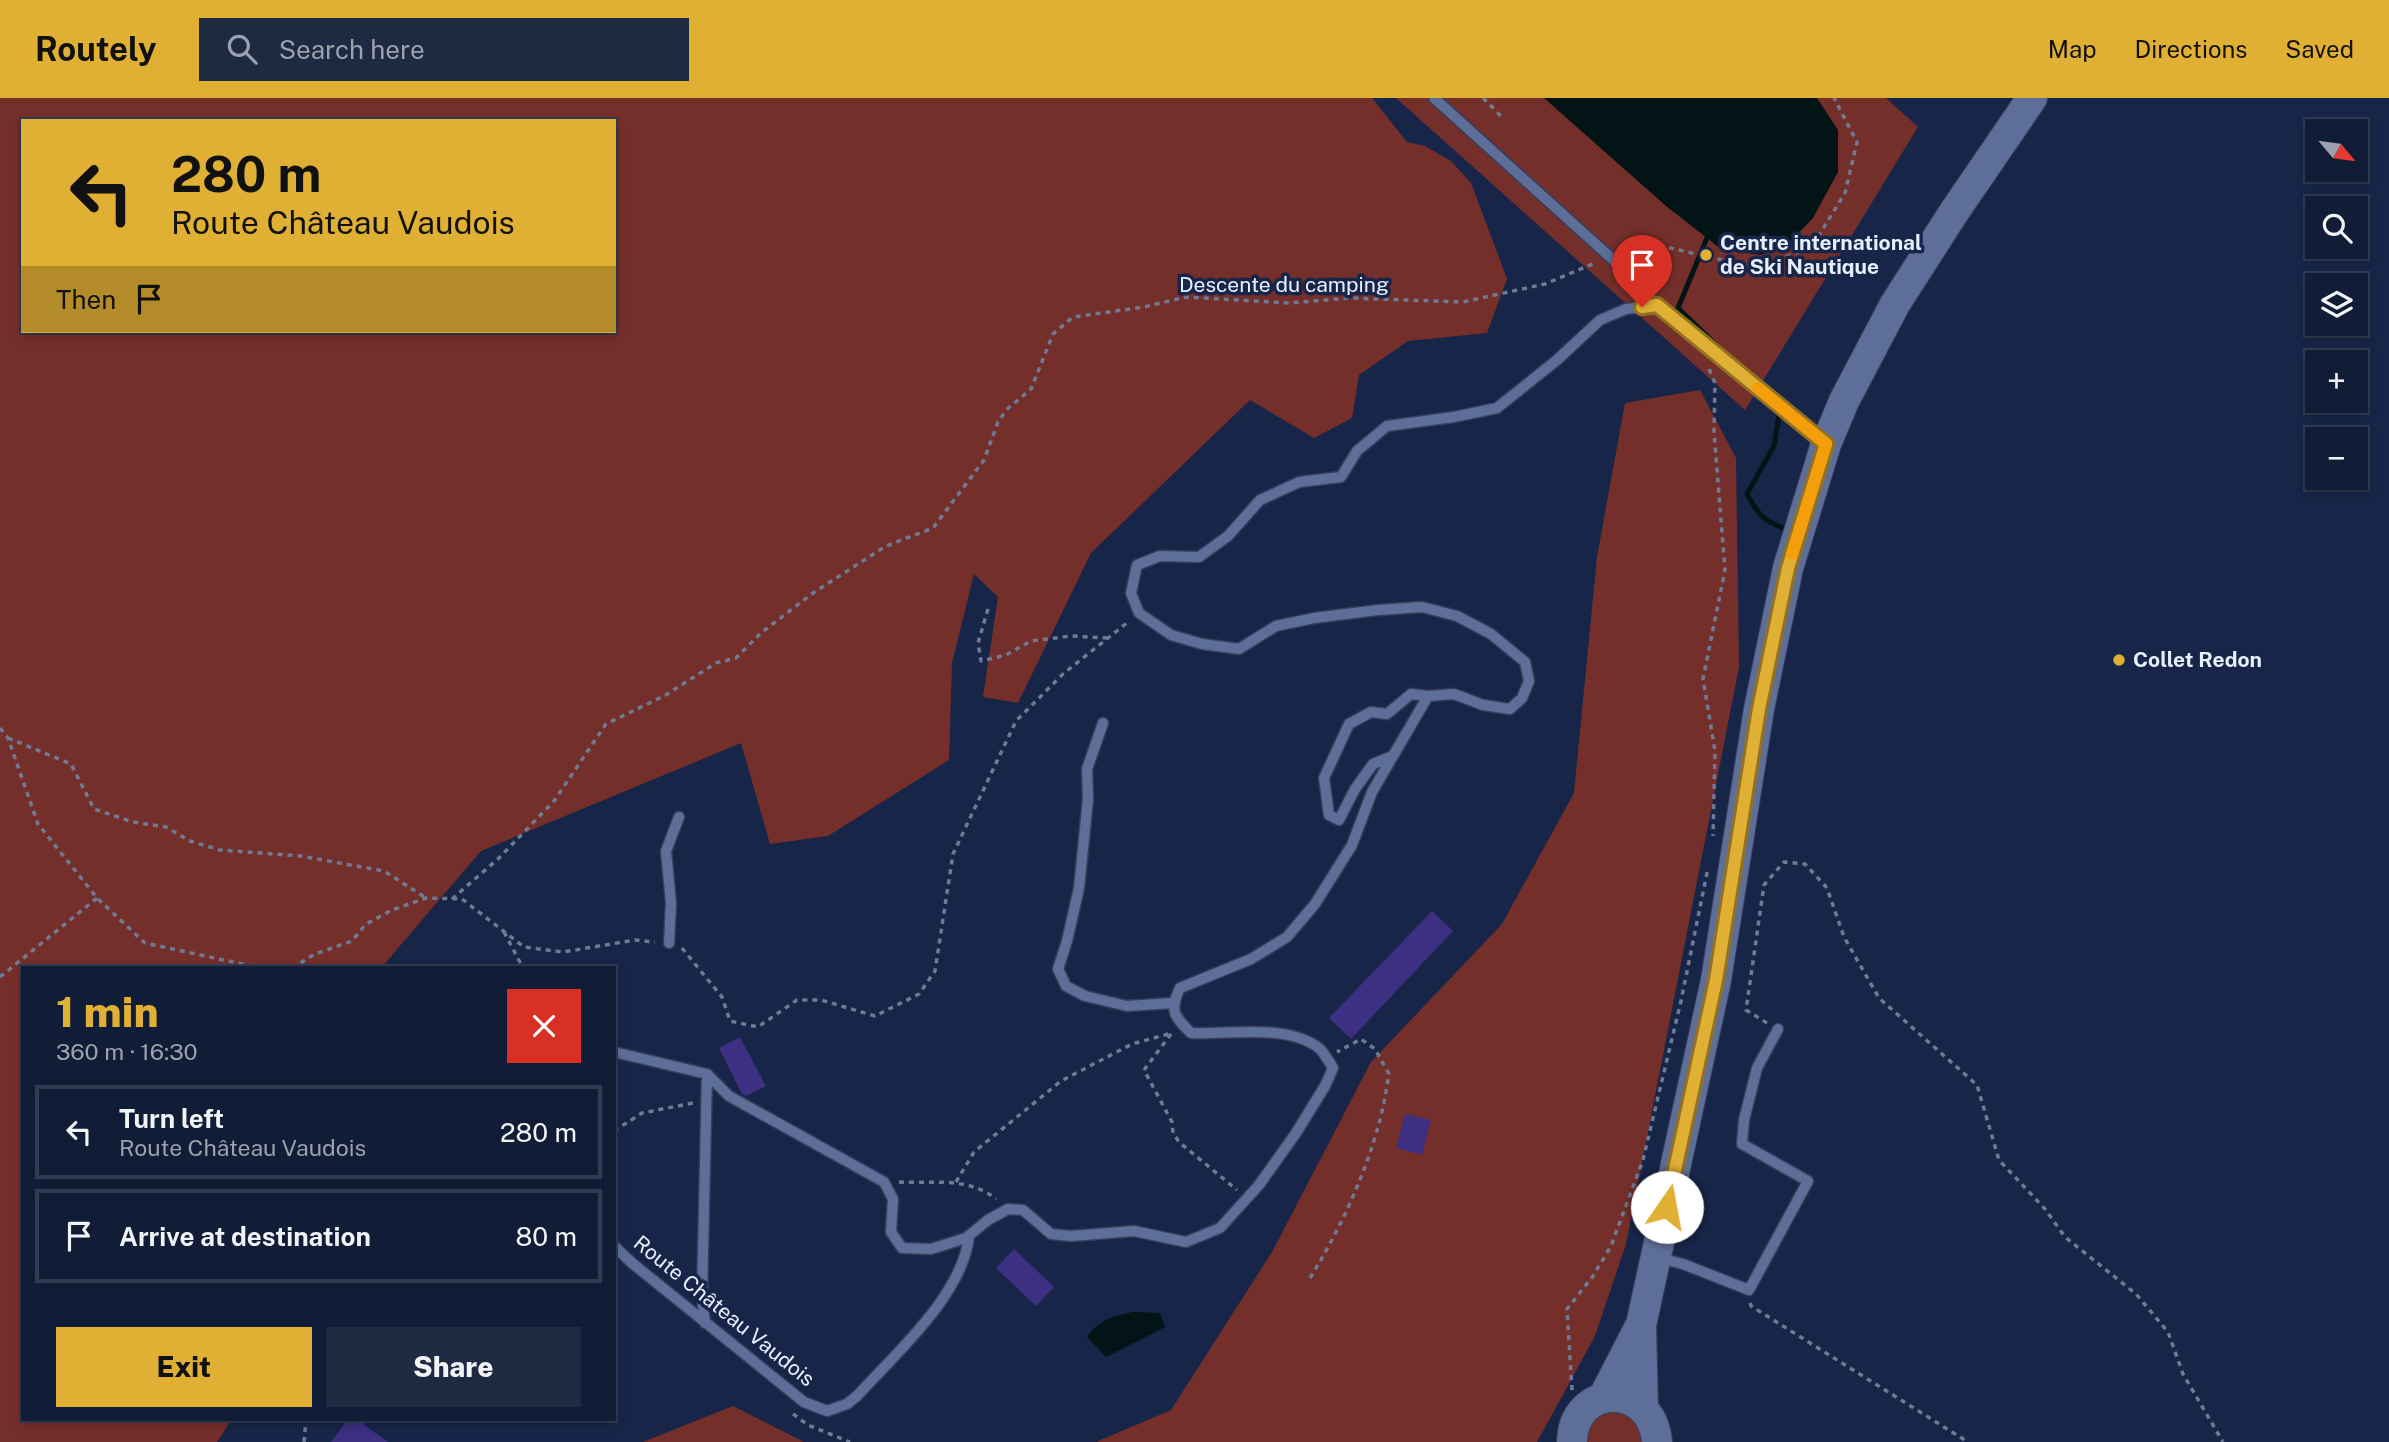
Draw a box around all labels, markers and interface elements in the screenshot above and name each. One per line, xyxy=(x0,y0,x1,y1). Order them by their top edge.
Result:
search box xyxy=(199,18,689,81)
text: Routely xyxy=(35,30,157,68)
icon: search xyxy=(223,30,261,68)
text: Search here xyxy=(279,34,425,65)
text: Map xyxy=(2048,35,2097,63)
text: Directions xyxy=(2135,35,2247,63)
text: Saved xyxy=(2285,35,2354,63)
north arrow xyxy=(2305,119,2368,182)
map controls xyxy=(2305,119,2368,490)
text: 280 m xyxy=(171,145,321,203)
icon: left xyxy=(56,147,147,238)
button: search xyxy=(2305,196,2368,259)
text: Route Château Vaudois xyxy=(171,204,515,241)
place label: Centre international de Ski Nautique xyxy=(1720,230,1922,279)
pin xyxy=(1612,235,1672,307)
icon: arrive xyxy=(1623,246,1661,284)
marker: Centre international de Ski Nautique xyxy=(1698,247,1714,263)
street label: Descente du camping xyxy=(1179,272,1389,297)
button: layers xyxy=(2305,273,2368,336)
icon: arrive xyxy=(130,280,168,318)
text: Then xyxy=(56,284,116,315)
button: + xyxy=(2305,350,2368,413)
button: − xyxy=(2305,427,2368,490)
place label: Collet Redon xyxy=(2133,647,2262,672)
marker: Collet Redon xyxy=(2111,652,2127,668)
text: 1 min xyxy=(56,987,159,1036)
button: close xyxy=(507,989,581,1063)
text: 360 m · 16:30 xyxy=(56,1038,198,1065)
text: Turn left xyxy=(119,1103,224,1134)
icon: left xyxy=(60,1113,98,1151)
text: 280 m xyxy=(500,1117,577,1148)
text: Route Château Vaudois xyxy=(119,1134,366,1161)
position arrow xyxy=(1630,1170,1704,1244)
icon: arrive xyxy=(60,1217,98,1255)
text: Arrive at destination xyxy=(119,1221,371,1252)
text: 80 m xyxy=(516,1221,577,1252)
street label: Route Château Vaudois xyxy=(629,1230,820,1391)
button: Exit xyxy=(56,1327,312,1407)
button: Share xyxy=(326,1327,581,1407)

